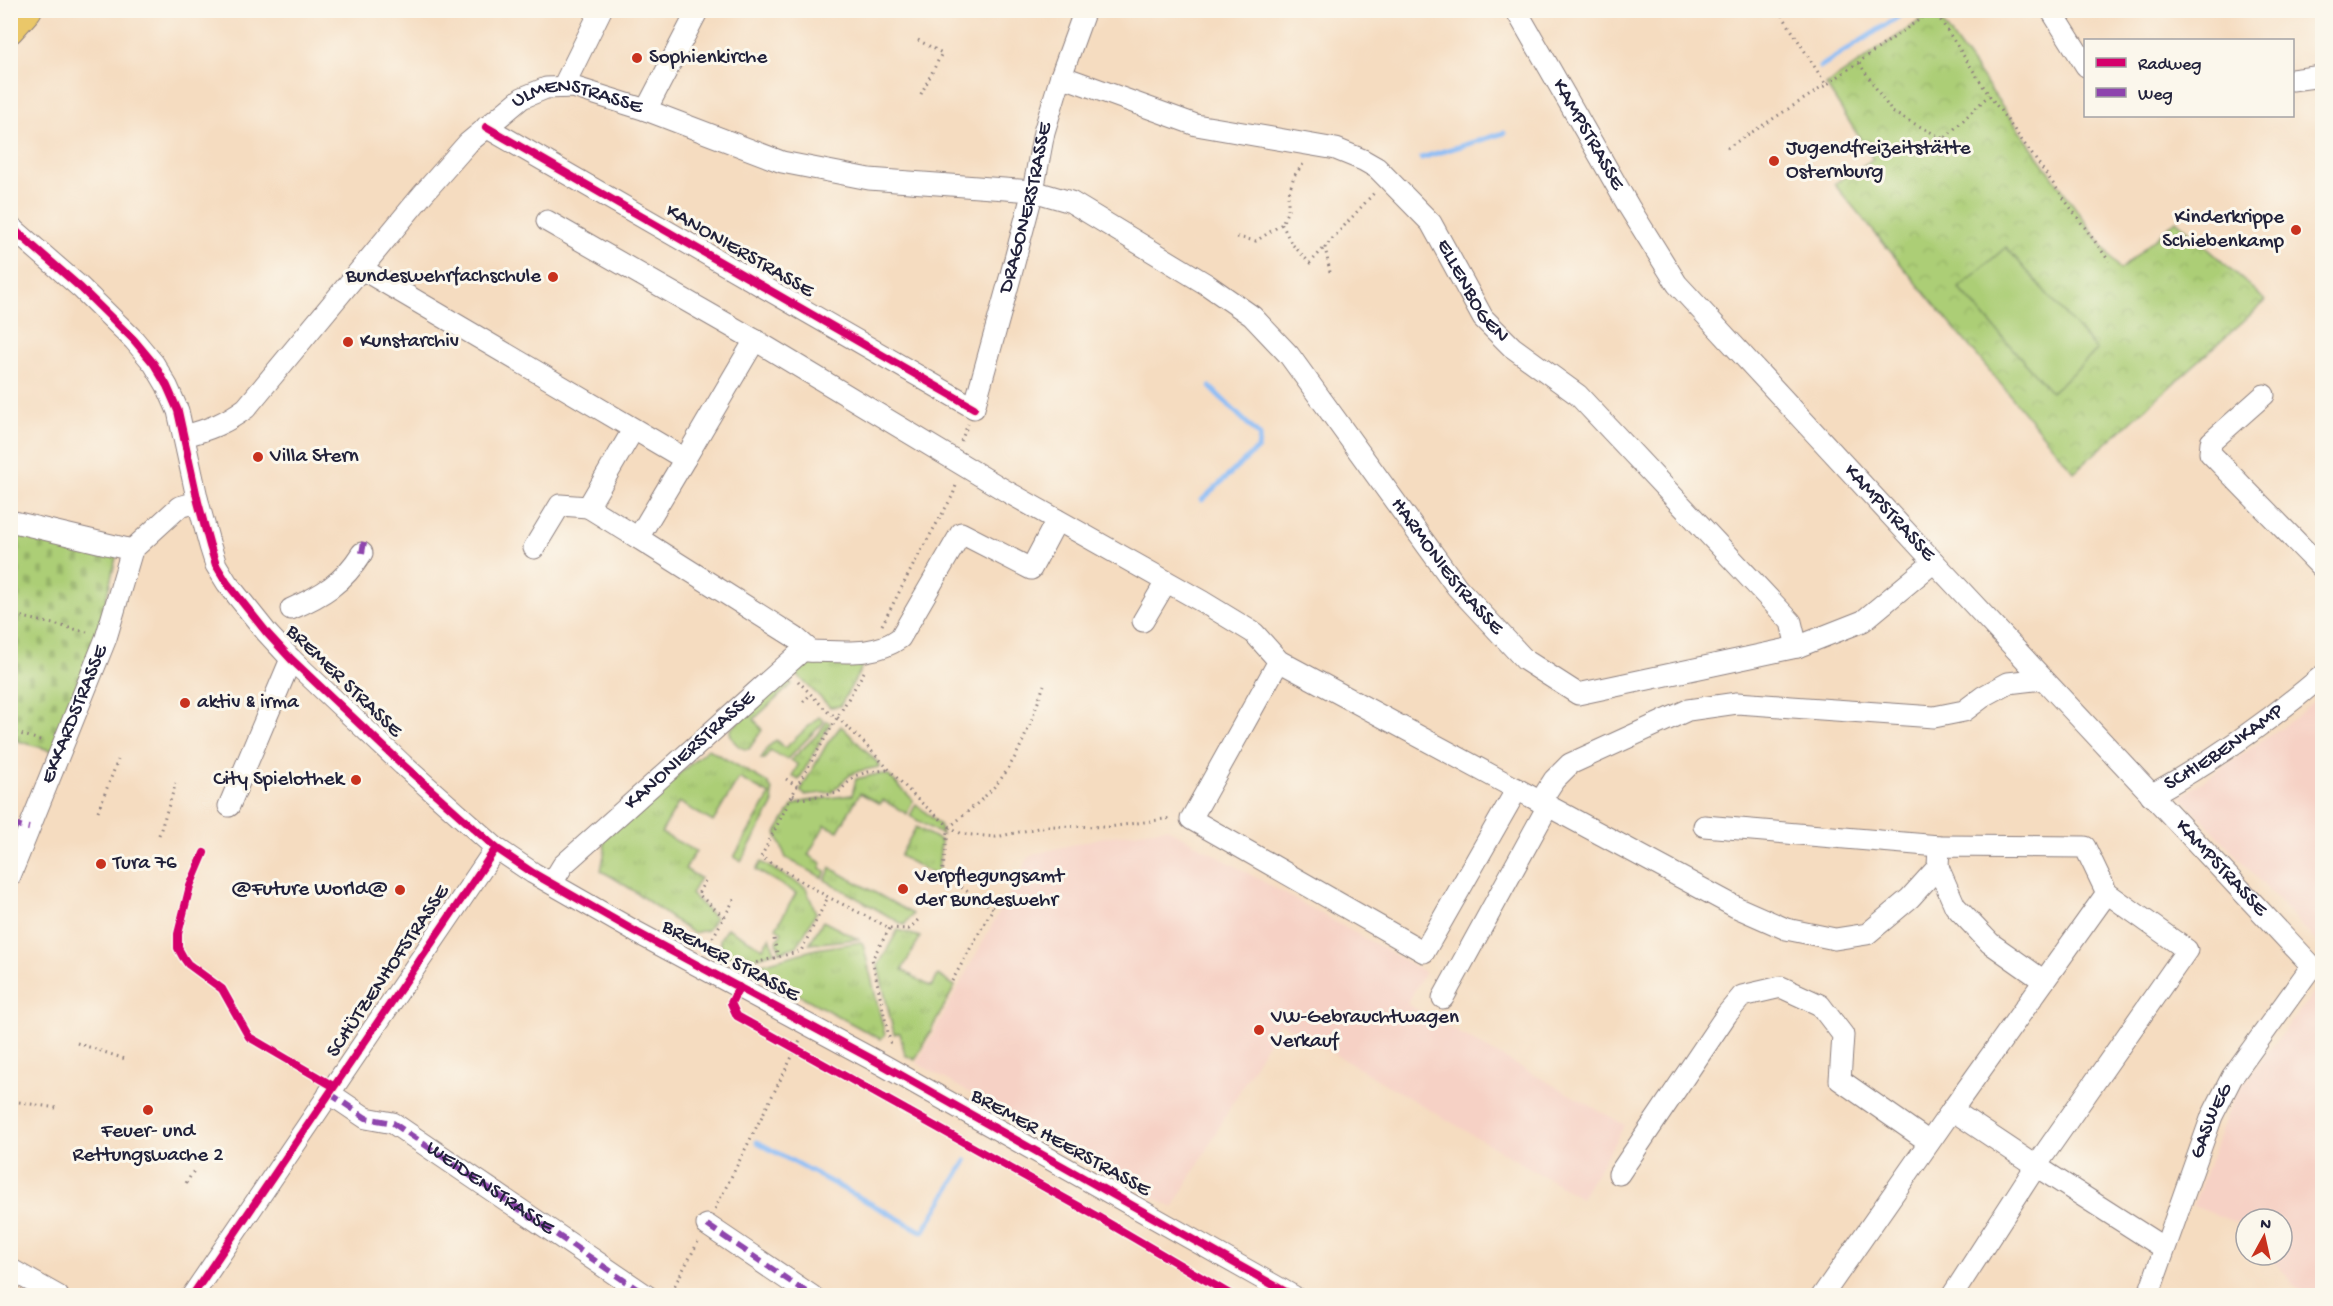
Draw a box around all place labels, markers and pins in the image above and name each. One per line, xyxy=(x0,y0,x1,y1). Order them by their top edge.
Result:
place label: Sophienkirche xyxy=(649,46,768,71)
marker: Sophienkirche xyxy=(630,51,644,65)
place label: Jugendfreizeitstätte Osternburg xyxy=(1786,137,1972,186)
marker: Jugendfreizeitstätte Osternburg xyxy=(1767,154,1781,168)
place label: Kinderkrippe Schiebenkamp xyxy=(2162,206,2285,255)
marker: Kinderkrippe Schiebenkamp xyxy=(2289,223,2303,237)
place label: Bundeswehrfachschule xyxy=(345,265,542,290)
marker: Bundeswehrfachschule xyxy=(546,270,560,284)
place label: Kunstarchiv xyxy=(360,330,459,355)
marker: Kunstarchiv xyxy=(341,335,355,349)
place label: Villa Stern xyxy=(269,445,359,470)
marker: Villa Stern xyxy=(251,450,265,464)
place label: aktiv & irma xyxy=(197,691,300,716)
marker: aktiv & irma xyxy=(178,696,192,710)
place label: City Spielothek xyxy=(213,768,347,793)
marker: City Spielothek xyxy=(349,773,363,787)
place label: Tura 76 xyxy=(112,852,177,877)
marker: Tura 76 xyxy=(94,857,108,871)
place label: Verpflegungsamt der Bundeswehr xyxy=(914,865,1066,914)
place label: @Future World@ xyxy=(231,878,388,903)
marker: Verpflegungsamt der Bundeswehr xyxy=(896,882,910,896)
marker: @Future World@ xyxy=(393,883,407,897)
place label: VW-Gebrauchtwagen Verkauf xyxy=(1270,1006,1459,1055)
marker: VW-Gebrauchtwagen Verkauf xyxy=(1252,1023,1266,1037)
marker: Feuer- und Rettungswache 2 xyxy=(141,1103,155,1117)
place label: Feuer- und Rettungswache 2 xyxy=(73,1120,223,1169)

